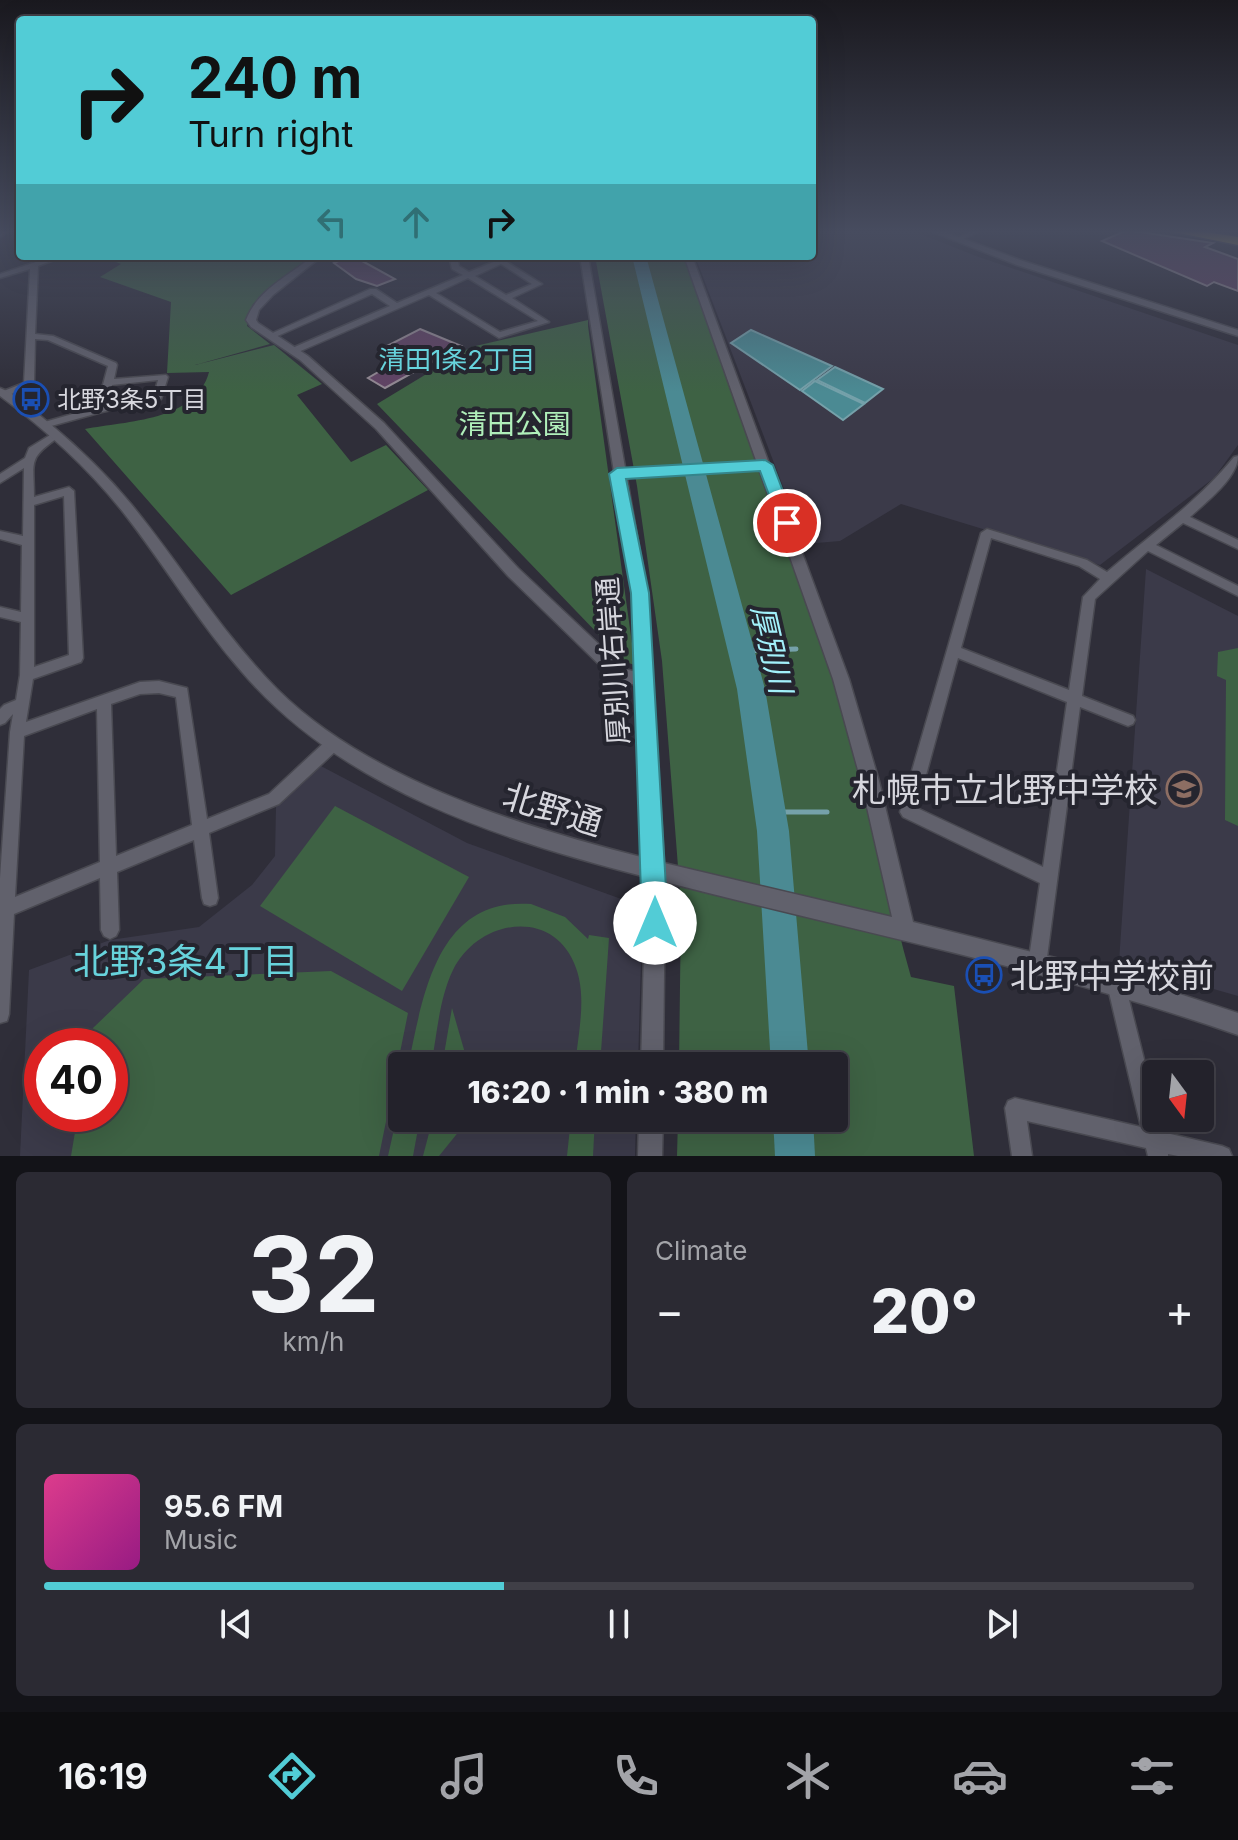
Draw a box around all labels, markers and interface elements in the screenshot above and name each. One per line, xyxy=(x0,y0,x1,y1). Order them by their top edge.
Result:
text: 240 m xyxy=(188,44,362,112)
icon: right xyxy=(56,48,160,152)
text: Turn right xyxy=(188,112,353,156)
icon: left xyxy=(310,200,354,244)
icon: ahead xyxy=(394,200,438,244)
icon: right xyxy=(478,200,522,244)
district label: 清田1条2丁目 xyxy=(379,344,535,375)
bus stop icon: 北野3条5丁目 xyxy=(12,380,50,418)
place label: 北野3条5丁目 xyxy=(57,385,206,414)
park label: 清田公園 xyxy=(459,407,571,441)
pin xyxy=(753,489,821,557)
icon: arrive xyxy=(765,501,809,545)
street label: 厚別川右岸通 xyxy=(590,576,636,746)
water label: 厚別川 xyxy=(744,601,800,700)
place label: 札幌市立北野中学校 xyxy=(852,769,1158,810)
school or university icon: 札幌市立北野中学校 xyxy=(1165,770,1203,808)
street label: 北野通 xyxy=(498,774,608,844)
position arrow xyxy=(613,881,697,965)
district label: 北野3条4丁目 xyxy=(73,939,299,983)
place label: 北野中学校前 xyxy=(1010,955,1214,996)
bus stop icon: 北野中学校前 xyxy=(965,956,1003,994)
speed limit sign: 40 xyxy=(24,1028,128,1132)
north arrow xyxy=(1142,1060,1214,1132)
map controls xyxy=(1142,1060,1214,1132)
text: 16:20 · 1 min · 380 m xyxy=(468,1074,768,1110)
text: 32 xyxy=(247,1211,380,1337)
text: Climate xyxy=(655,1235,747,1266)
text: 20° xyxy=(871,1275,978,1347)
text: − xyxy=(655,1284,684,1338)
text: + xyxy=(1165,1284,1194,1338)
text: km/h xyxy=(283,1326,344,1357)
text: 95.6 FM xyxy=(164,1488,283,1524)
text: Music xyxy=(164,1524,238,1555)
icon: previous xyxy=(214,1602,258,1646)
icon: pause xyxy=(597,1602,641,1646)
icon: next xyxy=(980,1602,1024,1646)
icon: directions xyxy=(264,1748,320,1804)
icon: music xyxy=(436,1748,492,1804)
icon: phone xyxy=(608,1748,664,1804)
icon: climate xyxy=(780,1748,836,1804)
icon: car xyxy=(952,1748,1008,1804)
icon: filters xyxy=(1124,1748,1180,1804)
text: 16:19 xyxy=(58,1754,148,1798)

